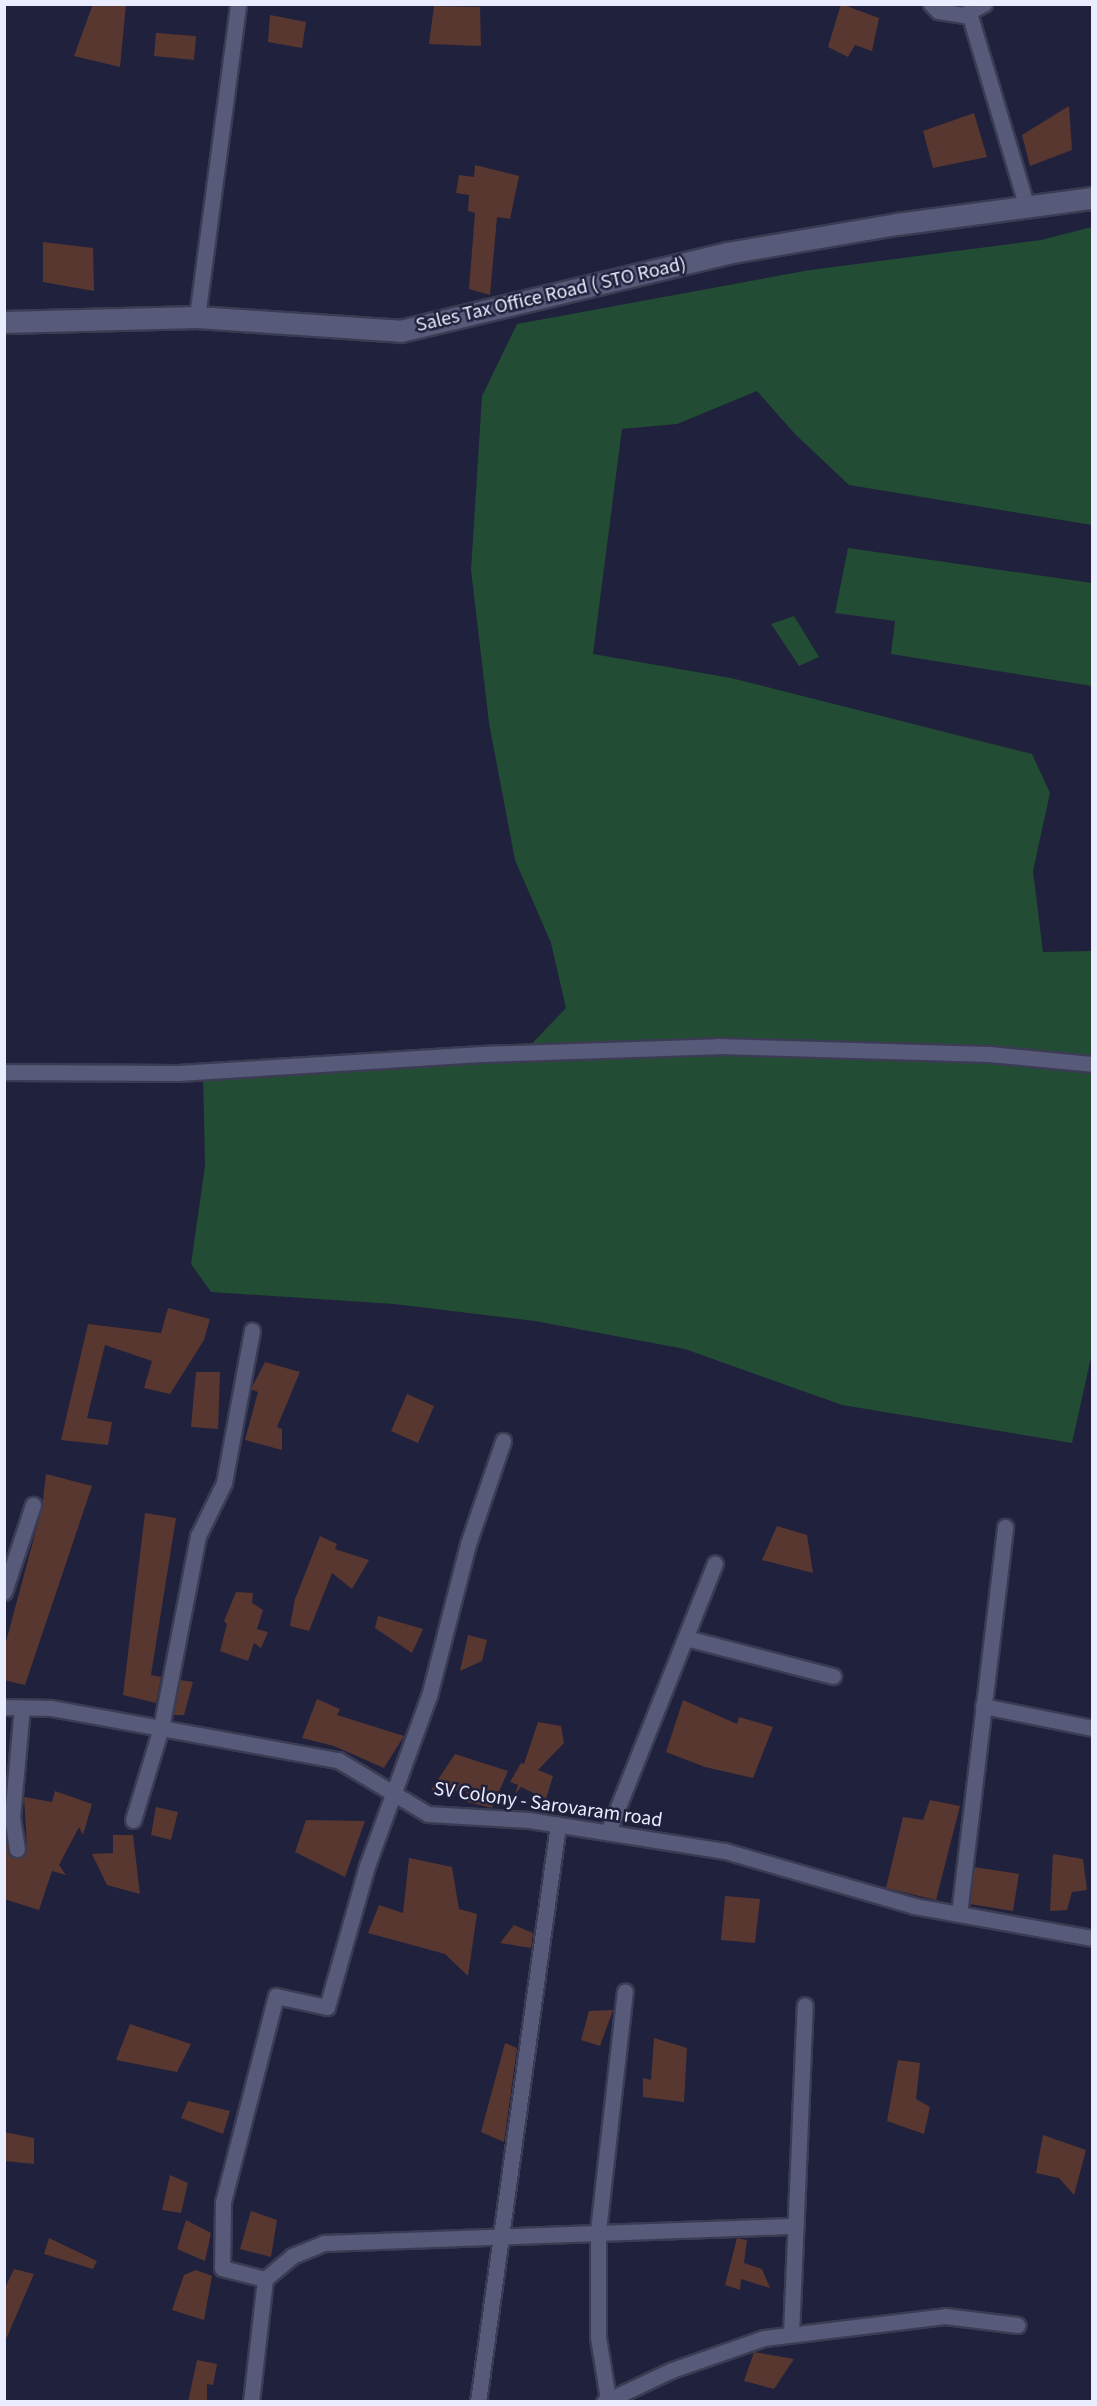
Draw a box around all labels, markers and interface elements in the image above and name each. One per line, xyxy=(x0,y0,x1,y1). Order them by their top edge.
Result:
street label: Sales Tax Office Road ( STO Road) xyxy=(414,252,688,338)
street label: SV Colony - Sarovaram road xyxy=(432,1777,664,1833)

